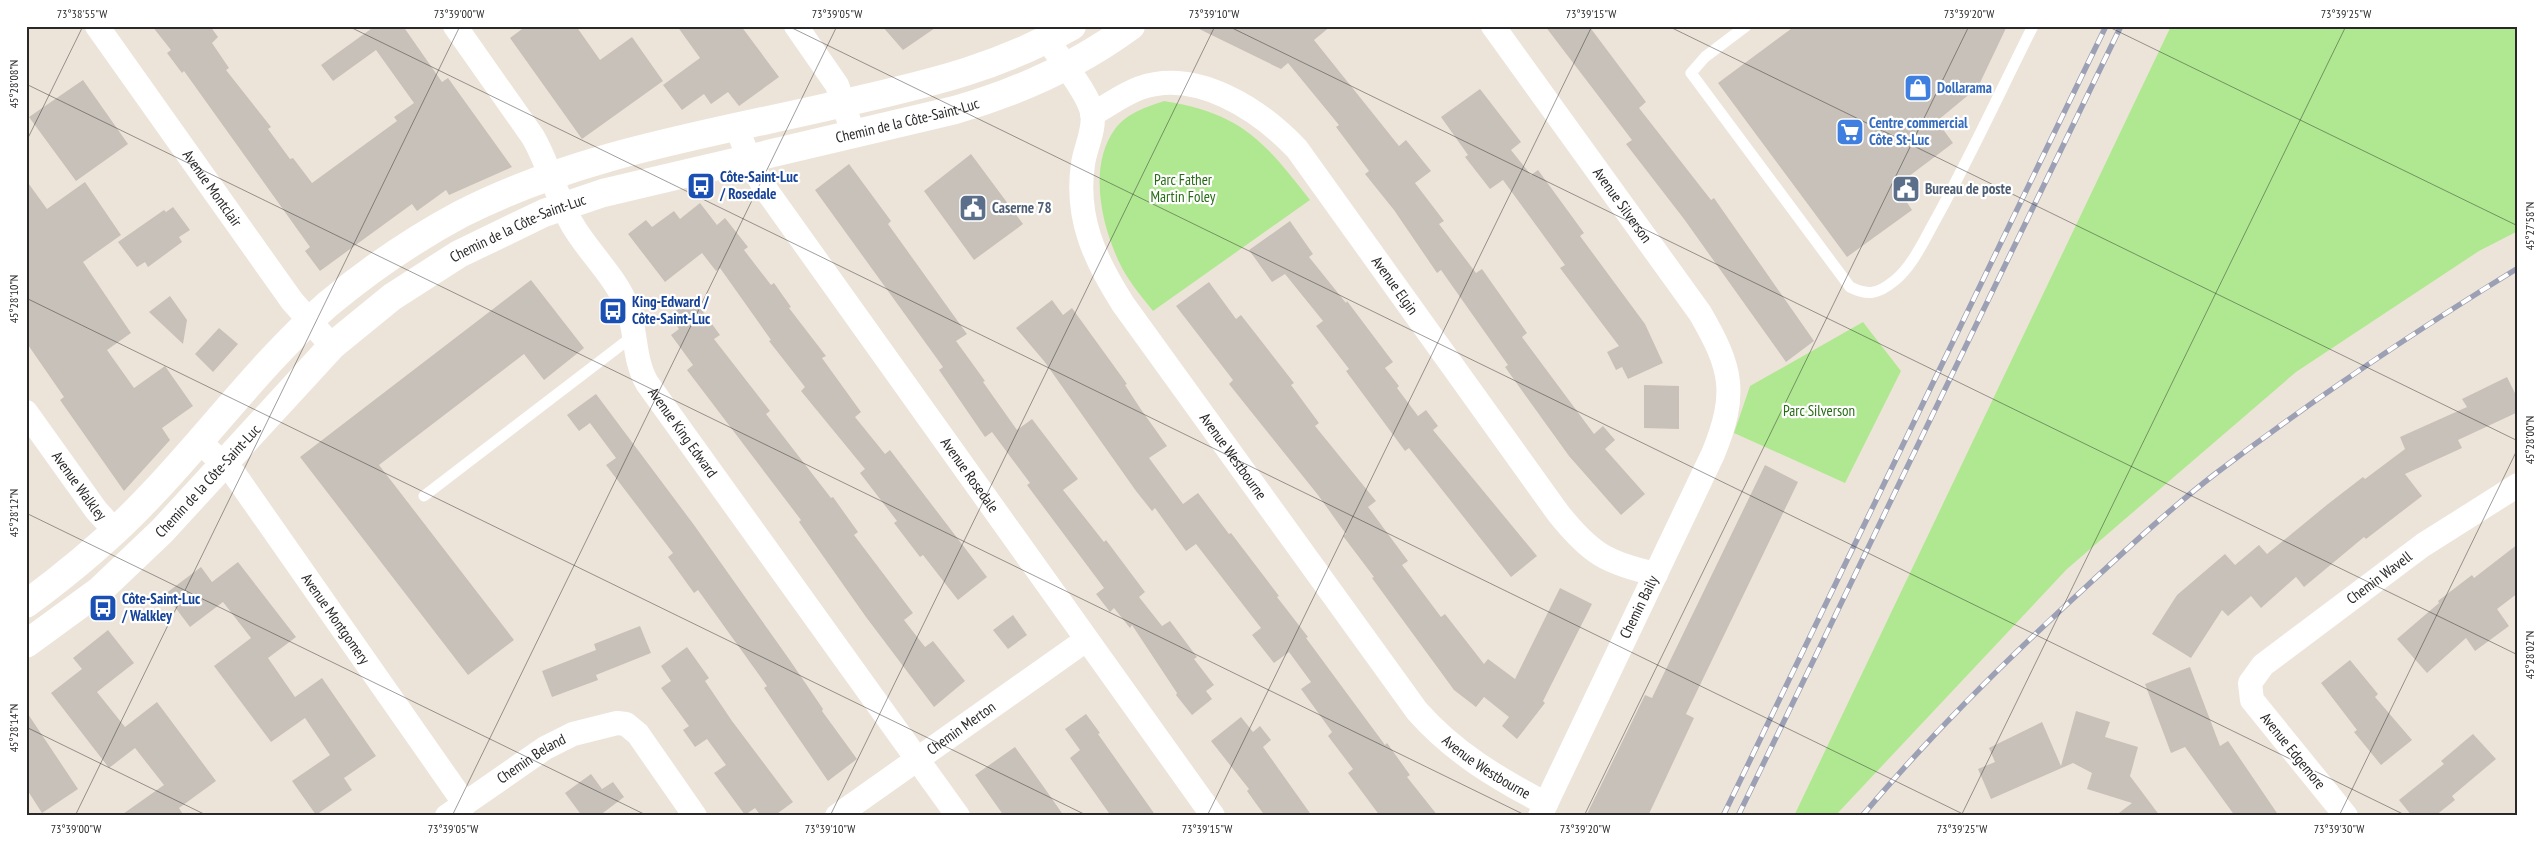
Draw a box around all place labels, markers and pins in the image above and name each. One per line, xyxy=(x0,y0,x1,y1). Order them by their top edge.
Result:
shop icon: Dollarama xyxy=(1903,73,1933,103)
place label: Dollarama xyxy=(1937,78,1992,97)
place label: Centre commercial Côte St-Luc xyxy=(1869,113,1968,149)
supermarket icon: Centre commercial Côte St-Luc xyxy=(1835,117,1865,147)
place label: Côte-Saint-Luc / Rosedale xyxy=(719,167,799,203)
bus stop icon: Côte-Saint-Luc / Rosedale xyxy=(686,171,716,201)
public building icon: Bureau de poste xyxy=(1891,174,1921,204)
place label: Bureau de poste xyxy=(1925,179,2011,198)
public building icon: Caserne 78 xyxy=(958,193,988,223)
place label: Caserne 78 xyxy=(992,198,1052,217)
place label: King-Edward / Côte-Saint-Luc xyxy=(632,292,711,328)
bus stop icon: King-Edward / Côte-Saint-Luc xyxy=(598,296,628,326)
place label: Côte-Saint-Luc / Walkley xyxy=(121,589,201,625)
bus stop icon: Côte-Saint-Luc / Walkley xyxy=(88,593,118,623)

